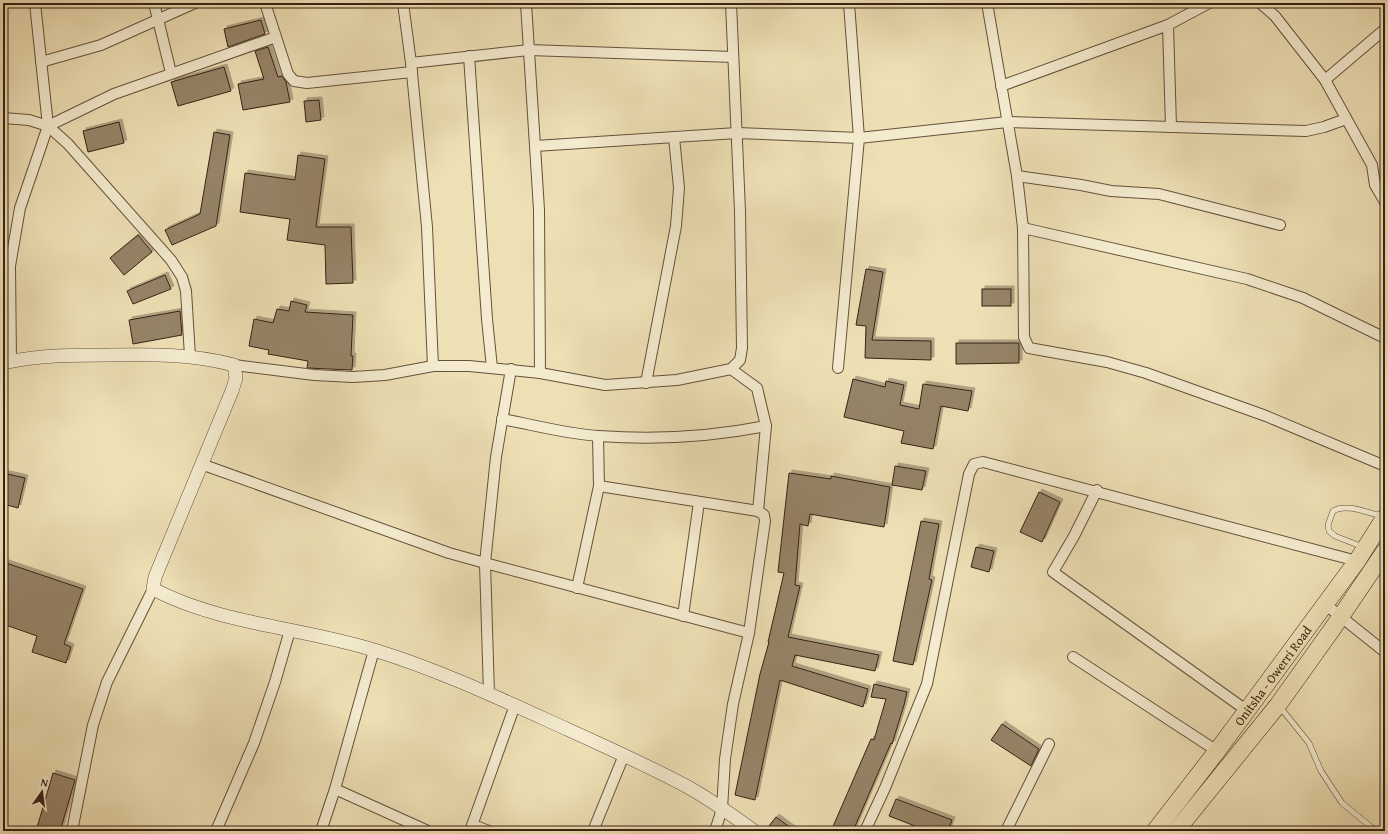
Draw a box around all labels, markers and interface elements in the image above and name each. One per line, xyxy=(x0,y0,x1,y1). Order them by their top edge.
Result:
street label: Onitsha - Owerri Road xyxy=(1230,622,1316,730)
north arrow xyxy=(22,772,62,812)
text: N xyxy=(39,774,51,791)

